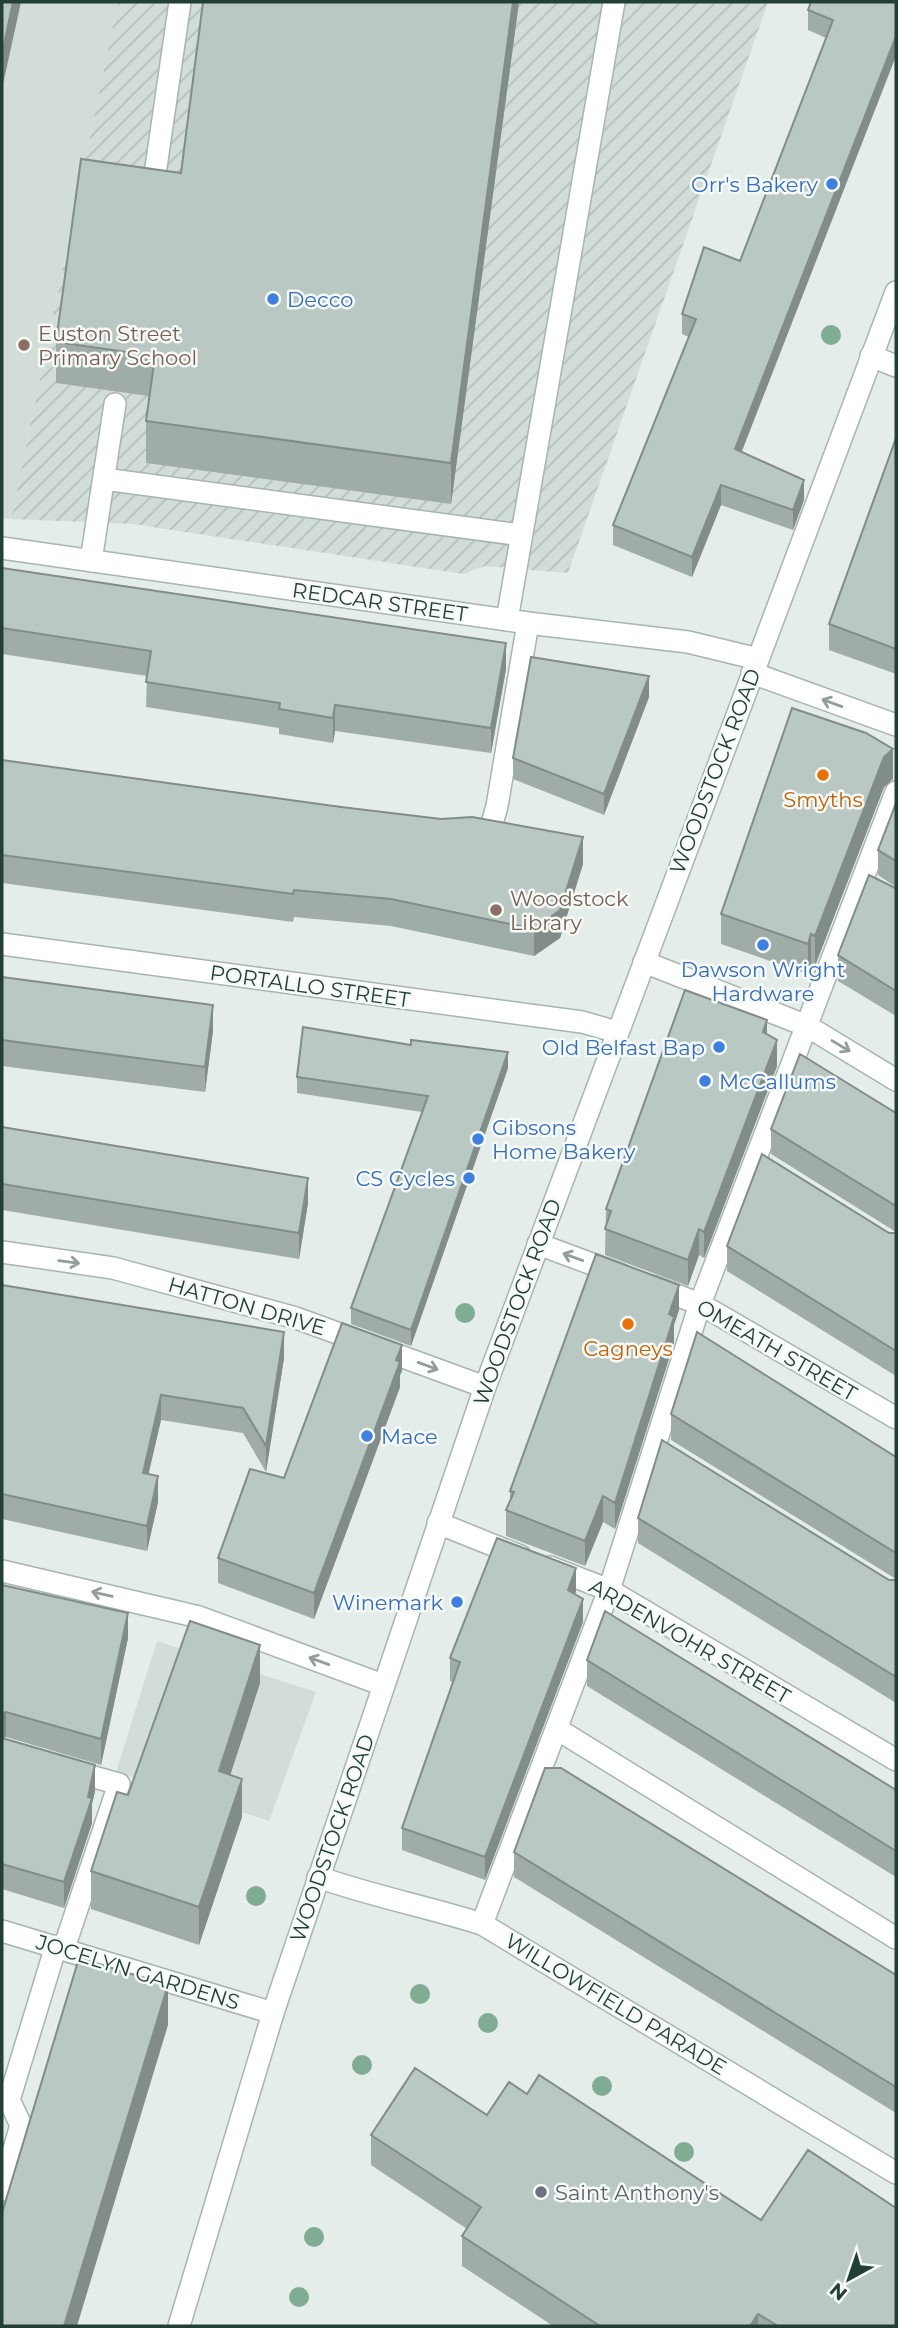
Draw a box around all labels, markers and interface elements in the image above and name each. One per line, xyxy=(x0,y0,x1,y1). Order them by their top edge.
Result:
place label: Orr's Bakery xyxy=(691,172,819,197)
marker: Orr's Bakery xyxy=(824,176,840,192)
place label: Decco xyxy=(287,287,353,312)
marker: Decco xyxy=(265,291,281,307)
place label: Euston Street Primary School xyxy=(38,321,197,370)
marker: Euston Street Primary School xyxy=(16,337,32,353)
street label: REDCAR STREET xyxy=(291,577,469,627)
street label: WOODSTOCK ROAD xyxy=(664,665,766,877)
one-way arrow xyxy=(821,695,843,708)
marker: Smyths xyxy=(815,767,831,783)
place label: Smyths xyxy=(783,787,863,812)
place label: Woodstock Library xyxy=(510,886,629,935)
marker: Woodstock Library xyxy=(488,902,504,918)
marker: Dawson Wright Hardware xyxy=(755,937,771,953)
place label: Dawson Wright Hardware xyxy=(681,957,845,1006)
street label: PORTALLO STREET xyxy=(208,960,412,1012)
place label: Old Belfast Bap xyxy=(542,1035,705,1060)
marker: Old Belfast Bap xyxy=(711,1039,727,1055)
one-way arrow xyxy=(831,1040,851,1054)
place label: McCallums xyxy=(719,1069,836,1094)
marker: McCallums xyxy=(697,1073,713,1089)
place label: Gibsons Home Bakery xyxy=(492,1115,636,1164)
marker: Gibsons Home Bakery xyxy=(470,1131,486,1147)
place label: CS Cycles xyxy=(356,1166,455,1191)
marker: CS Cycles xyxy=(461,1170,477,1186)
street label: WOODSTOCK ROAD xyxy=(468,1195,566,1409)
one-way arrow xyxy=(563,1250,585,1262)
one-way arrow xyxy=(57,1255,80,1268)
street label: HATTON DRIVE xyxy=(165,1272,329,1340)
street label: OMEATH STREET xyxy=(692,1294,862,1406)
marker: Cagneys xyxy=(620,1316,636,1332)
place label: Cagneys xyxy=(583,1336,673,1361)
one-way arrow xyxy=(417,1361,439,1373)
place label: Mace xyxy=(381,1424,438,1449)
marker: Mace xyxy=(359,1428,375,1444)
street label: ARDENVOHR STREET xyxy=(585,1573,795,1709)
one-way arrow xyxy=(91,1587,114,1601)
place label: Winemark xyxy=(332,1590,443,1615)
marker: Winemark xyxy=(449,1594,465,1610)
one-way arrow xyxy=(309,1654,331,1667)
street label: WOODSTOCK ROAD xyxy=(285,1731,379,1945)
street label: WILLOWFIELD PARADE xyxy=(501,1928,731,2080)
street label: JOCELYN GARDENS xyxy=(32,1929,243,2015)
place label: Saint Anthony's xyxy=(555,2180,719,2205)
marker: Saint Anthony's xyxy=(533,2184,549,2200)
north arrow xyxy=(814,2244,884,2314)
text: N xyxy=(825,2278,852,2305)

